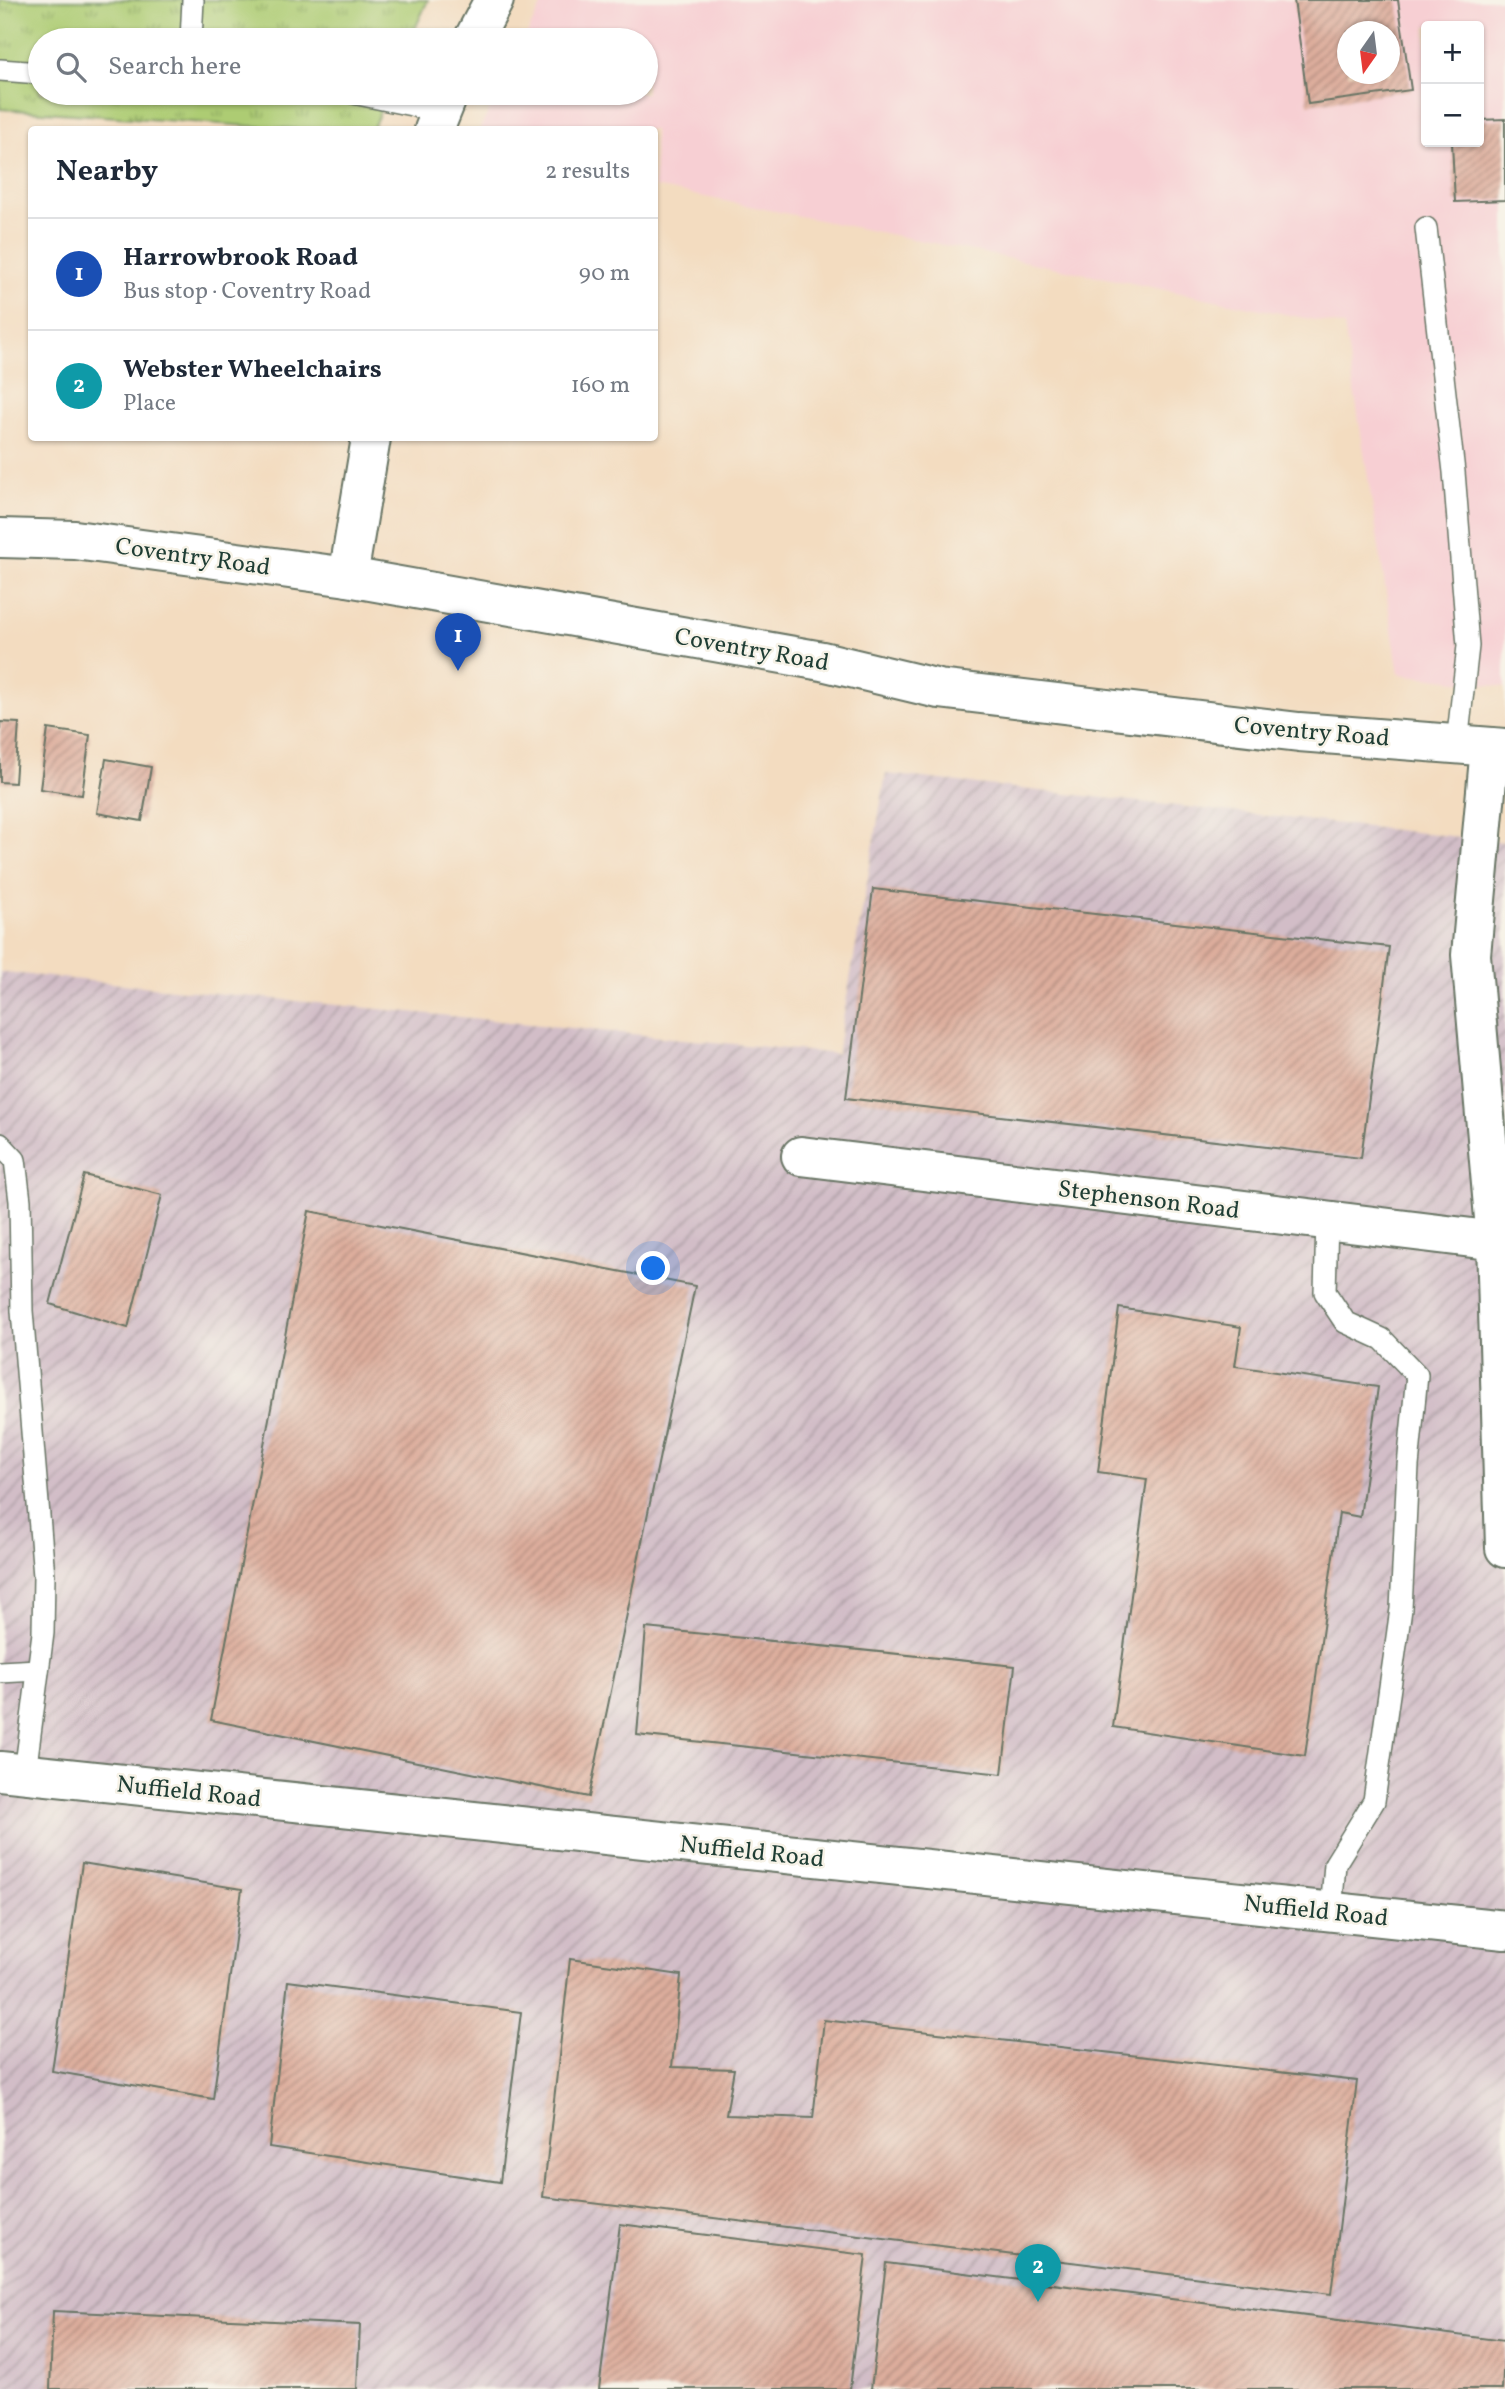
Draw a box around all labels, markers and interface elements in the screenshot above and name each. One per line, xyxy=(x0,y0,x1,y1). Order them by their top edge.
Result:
north arrow xyxy=(1337,21,1400,84)
map controls xyxy=(1421,21,1484,147)
button: + xyxy=(1421,21,1484,84)
search box xyxy=(28,28,658,105)
icon: search xyxy=(52,48,90,86)
text: Search here xyxy=(108,49,241,85)
button: − xyxy=(1421,84,1484,147)
text: Nearby xyxy=(56,151,158,193)
text: 2 results xyxy=(545,156,630,188)
text: Harrowbrook Road xyxy=(123,240,358,276)
text: 1 xyxy=(74,258,84,290)
text: 90 m xyxy=(579,258,630,290)
text: Bus stop · Coventry Road xyxy=(123,276,371,308)
text: Webster Wheelchairs xyxy=(123,352,382,388)
text: 2 xyxy=(73,370,85,402)
text: 160 m xyxy=(571,370,630,402)
text: Place xyxy=(123,388,176,420)
street label: Coventry Road xyxy=(113,530,272,586)
pin: 1 xyxy=(435,613,481,671)
street label: Coventry Road xyxy=(672,621,831,681)
street label: Coventry Road xyxy=(1233,709,1391,757)
street label: Stephenson Road xyxy=(1056,1173,1241,1229)
your location xyxy=(636,1251,670,1285)
street label: Nuffield Road xyxy=(115,1768,263,1817)
street label: Nuffield Road xyxy=(678,1828,826,1877)
street label: Nuffield Road xyxy=(1242,1887,1390,1936)
pin: 2 xyxy=(1015,2244,1061,2302)

